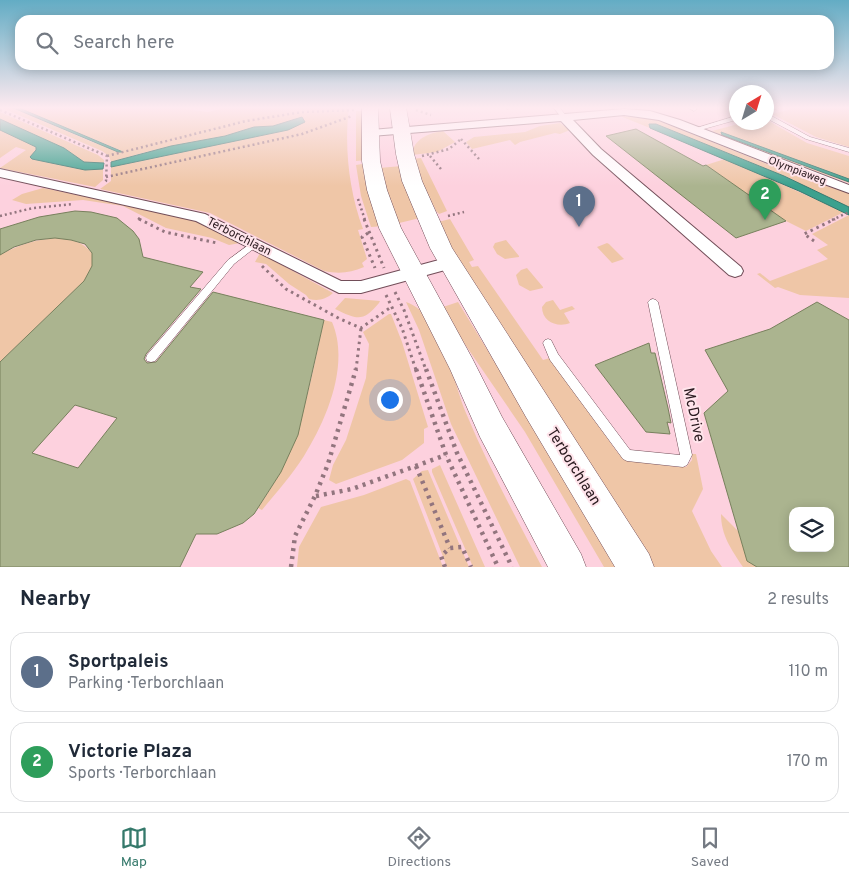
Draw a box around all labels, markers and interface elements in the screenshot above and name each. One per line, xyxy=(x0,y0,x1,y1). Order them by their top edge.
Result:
search box xyxy=(15,15,834,70)
icon: search xyxy=(33,29,61,57)
text: Search here xyxy=(73,31,175,55)
north arrow xyxy=(729,85,774,130)
street label: Olympiaweg xyxy=(766,154,828,188)
pin: 2 xyxy=(749,179,781,220)
pin: 1 xyxy=(563,186,595,227)
street label: Terborchlaan xyxy=(204,214,274,260)
street label: McDrive xyxy=(678,386,708,444)
your location xyxy=(377,387,403,413)
street label: Terborchlaan xyxy=(542,425,604,509)
map controls xyxy=(789,507,834,552)
button: layers xyxy=(789,507,834,552)
text: Nearby xyxy=(20,586,91,613)
text: 2 results xyxy=(767,590,829,610)
text: Sportpaleis xyxy=(68,650,169,674)
text: 1 xyxy=(34,662,40,682)
text: 110 m xyxy=(788,662,828,682)
text: Parking · Terborchlaan xyxy=(68,674,224,694)
text: Victorie Plaza xyxy=(68,740,192,764)
text: 2 xyxy=(32,752,42,772)
text: 170 m xyxy=(787,752,828,772)
text: Sports · Terborchlaan xyxy=(68,764,217,784)
tab: Map xyxy=(120,824,148,871)
tab: Directions xyxy=(387,824,451,871)
tab: Saved xyxy=(691,824,729,871)

